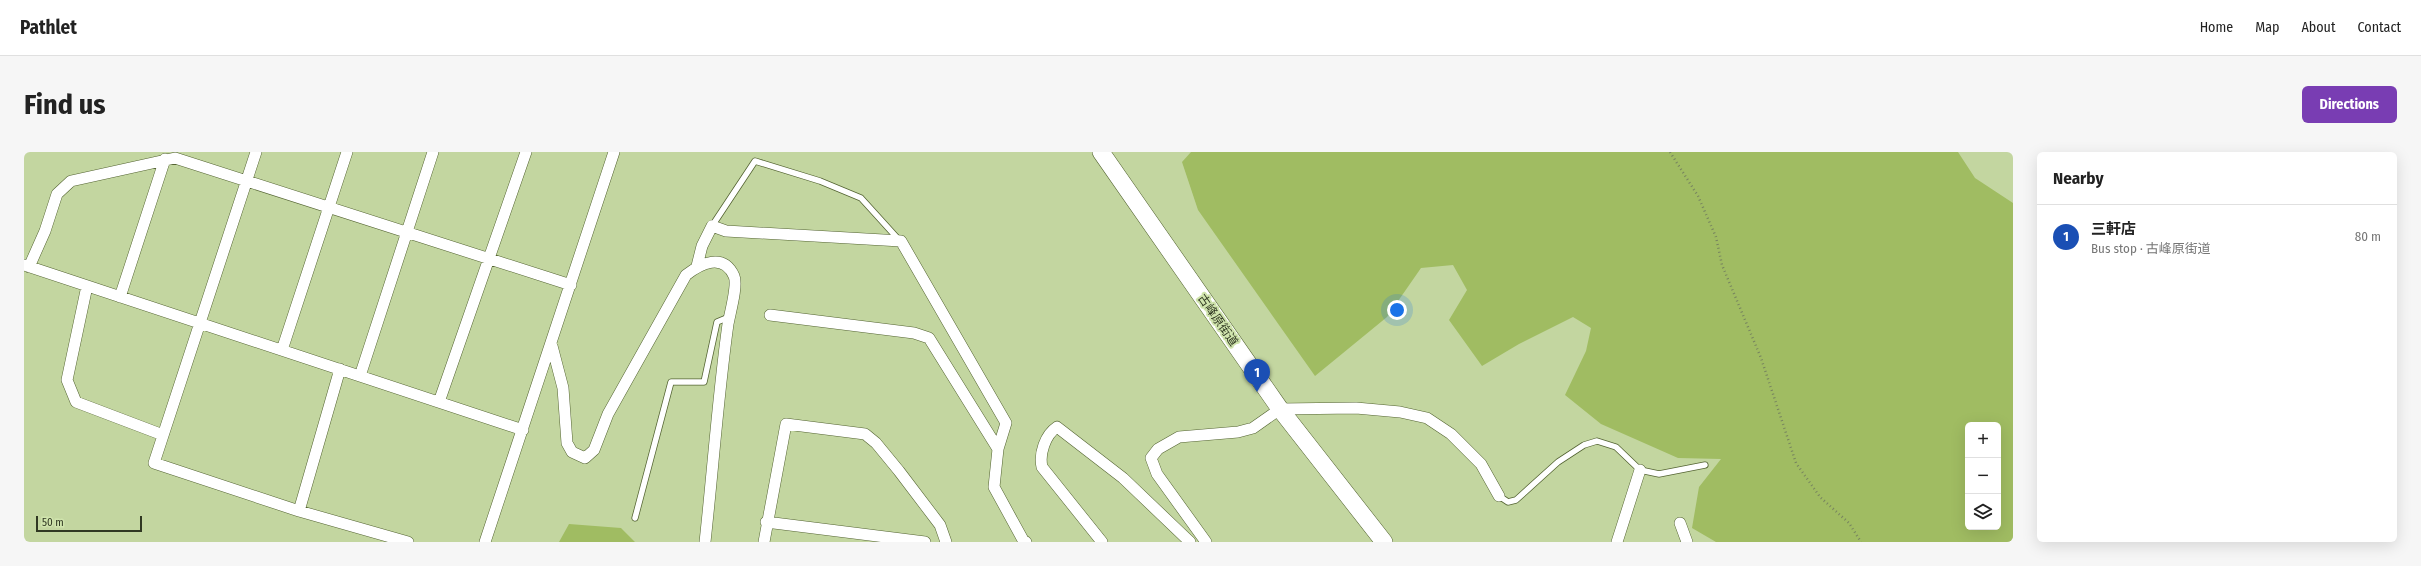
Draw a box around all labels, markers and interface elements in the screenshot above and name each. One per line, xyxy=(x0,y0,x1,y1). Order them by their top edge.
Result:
text: Pathlet xyxy=(20,16,77,39)
text: Home xyxy=(2200,19,2233,36)
text: Map xyxy=(2255,19,2279,36)
text: About xyxy=(2301,19,2336,36)
text: Contact xyxy=(2358,19,2401,36)
button: Directions xyxy=(2302,86,2397,123)
text: Find us xyxy=(24,88,106,121)
text: Nearby xyxy=(2053,168,2104,189)
text: 三軒店 xyxy=(2091,220,2136,238)
text: 1 xyxy=(2063,229,2069,244)
text: 80 m xyxy=(2355,229,2381,244)
text: Bus stop · 古峰原街道 xyxy=(2091,241,2211,256)
street label: 古峰原街道 xyxy=(1195,291,1241,349)
your location xyxy=(1387,300,1407,320)
pin: 1 xyxy=(1244,359,1270,392)
map controls xyxy=(1965,422,2001,530)
button: + xyxy=(1965,422,2001,458)
button: − xyxy=(1965,458,2001,494)
button: layers xyxy=(1965,494,2001,530)
scale bar xyxy=(36,514,142,533)
text: 50 m xyxy=(42,516,64,529)

